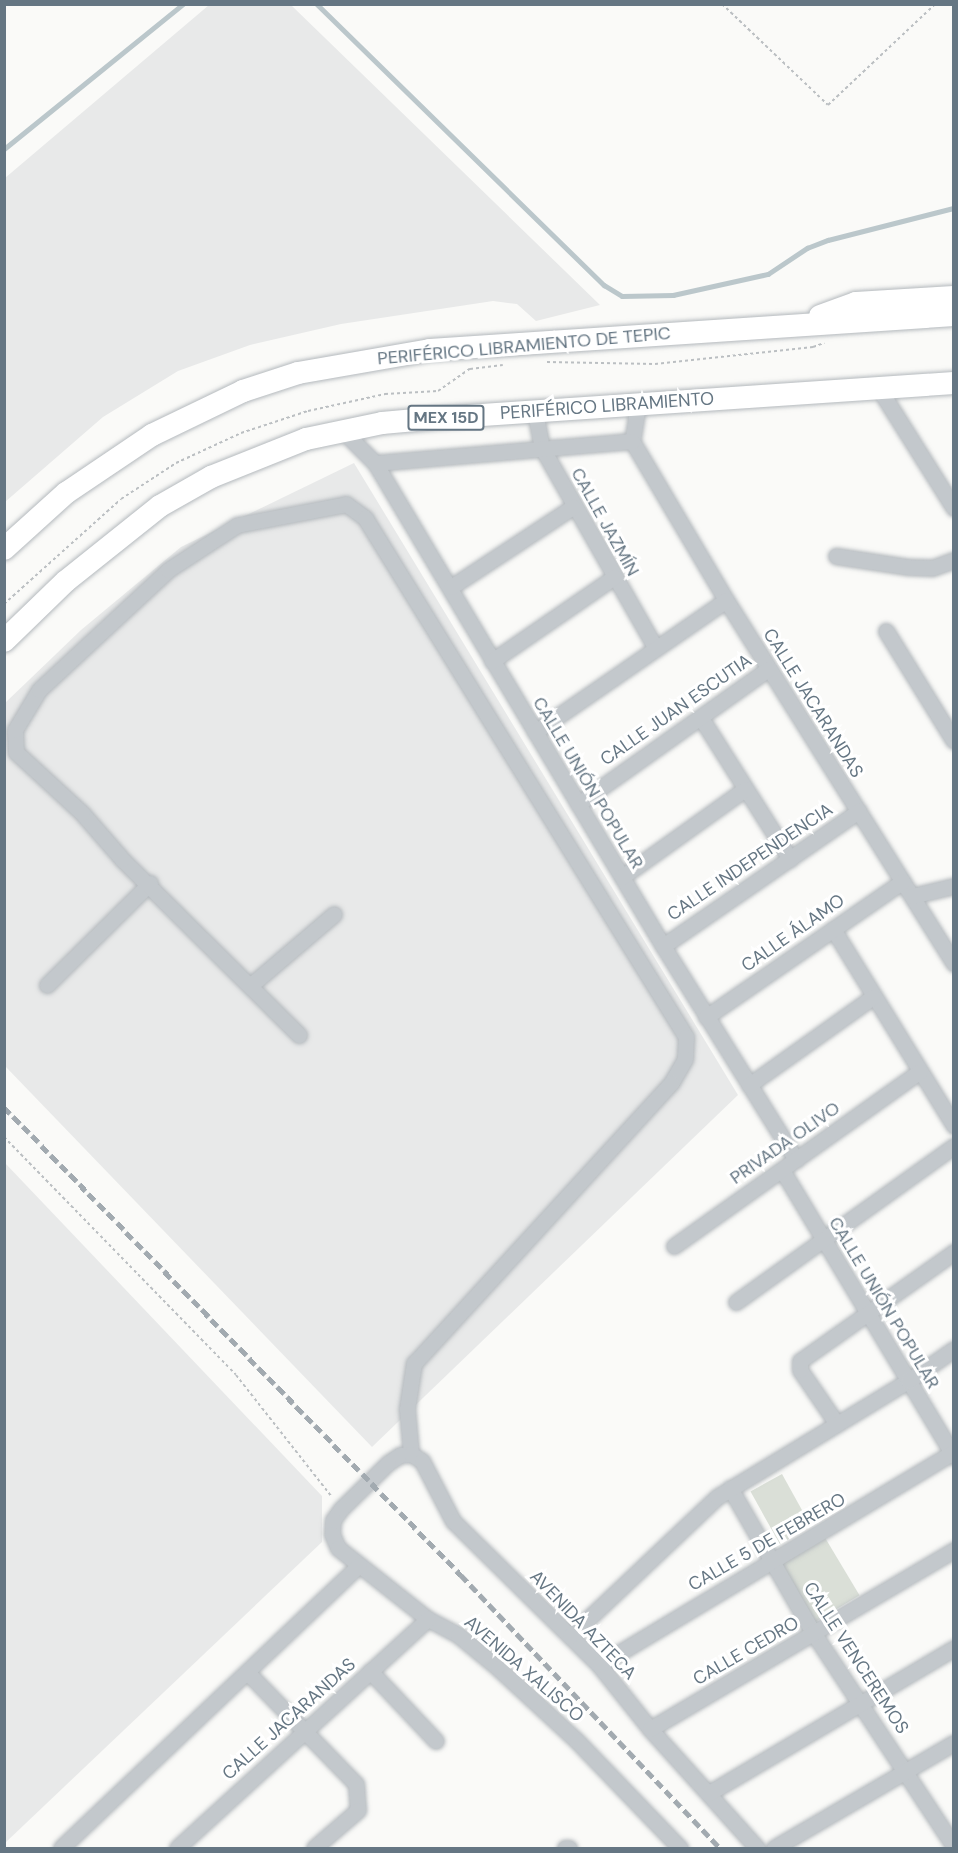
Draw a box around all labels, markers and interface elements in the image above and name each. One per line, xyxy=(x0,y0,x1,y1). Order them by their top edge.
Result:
street label: PERIFÉRICO LIBRAMIENTO DE TEPIC xyxy=(376,322,672,370)
street label: PERIFÉRICO LIBRAMIENTO xyxy=(499,388,715,424)
road number: MEX 15D xyxy=(407,405,485,431)
street label: CALLE JAZMÍN xyxy=(566,464,644,580)
street label: CALLE JACARANDAS xyxy=(758,624,868,782)
street label: CALLE JUAN ESCUTIA xyxy=(596,650,756,770)
street label: CALLE UNIÓN POPULAR xyxy=(528,693,648,873)
street label: CALLE INDEPENDENCIA xyxy=(663,799,837,925)
street label: CALLE ÁLAMO xyxy=(737,889,849,977)
street label: PRIVADA OLIVO xyxy=(726,1097,844,1189)
street label: CALLE UNIÓN POPULAR xyxy=(824,1213,944,1393)
street label: CALLE 5 DE FEBRERO xyxy=(685,1488,849,1596)
street label: AVENIDA AZTECA xyxy=(525,1566,641,1684)
street label: CALLE VENCEREMOS xyxy=(799,1578,913,1738)
street label: AVENIDA XALISCO xyxy=(460,1611,588,1727)
street label: CALLE CEDRO xyxy=(689,1612,803,1690)
street label: CALLE JACARANDAS xyxy=(218,1654,360,1784)

